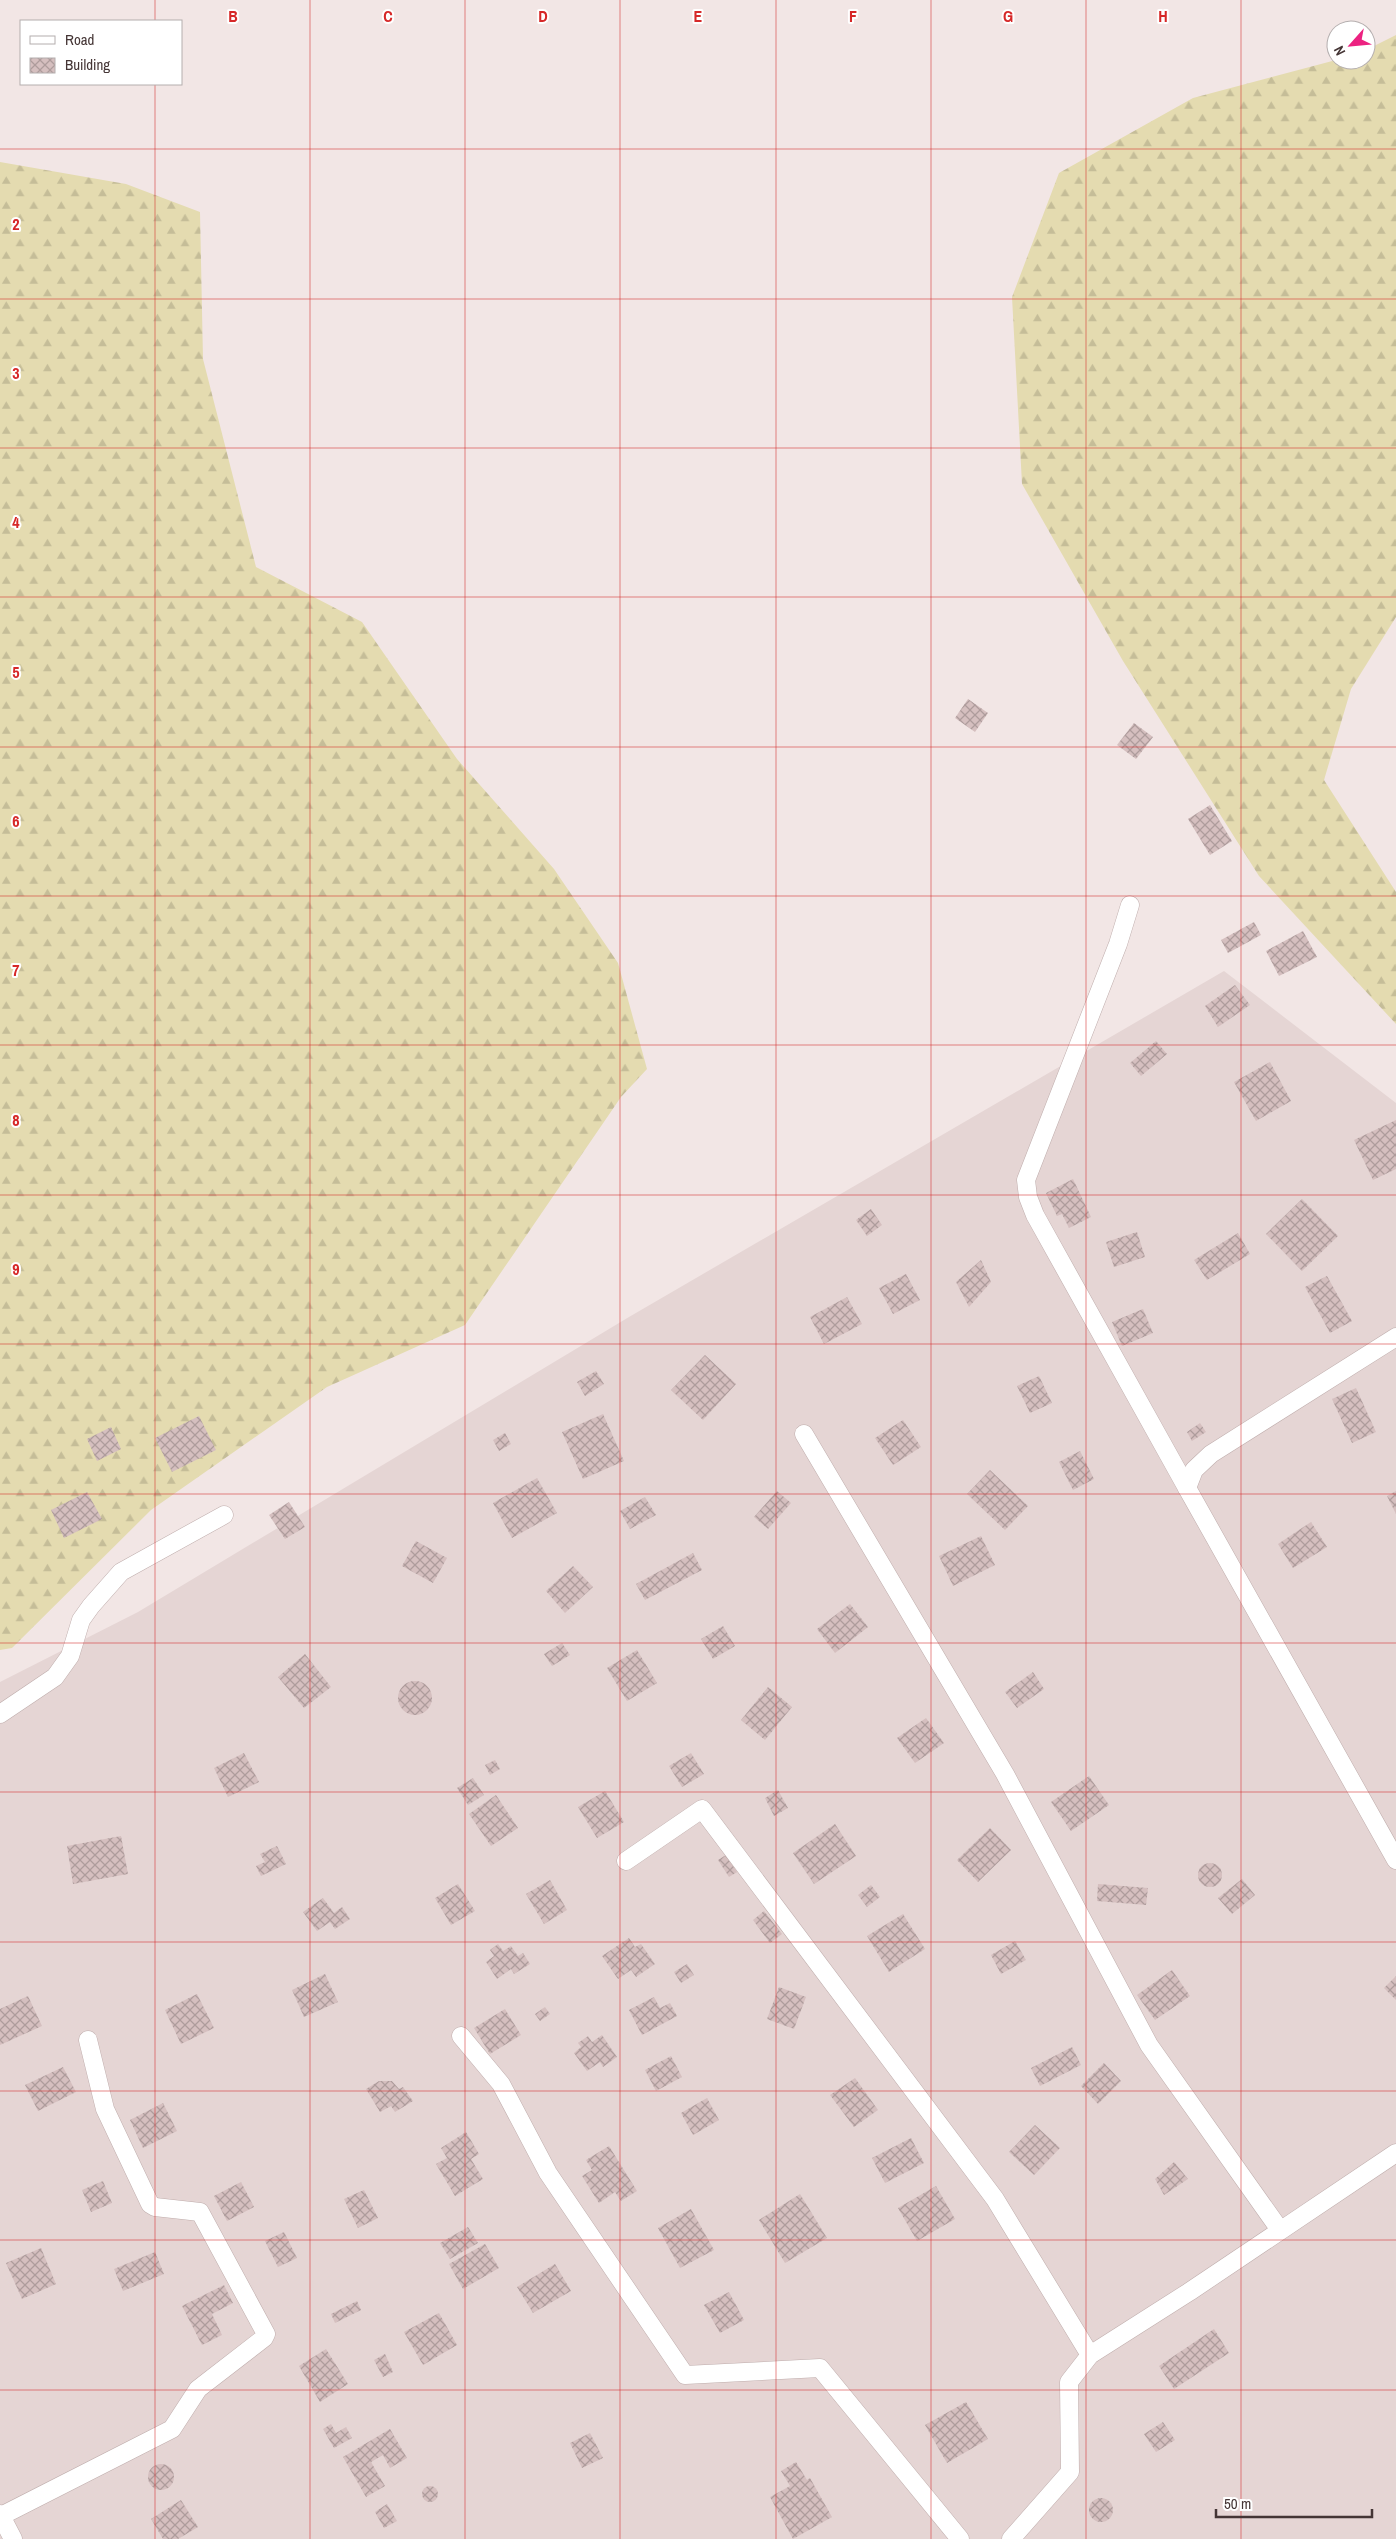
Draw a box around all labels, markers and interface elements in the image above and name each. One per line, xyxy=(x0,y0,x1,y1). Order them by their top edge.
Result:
text: B xyxy=(228,5,238,27)
text: C xyxy=(383,5,393,27)
text: D xyxy=(538,5,548,27)
text: E xyxy=(694,5,703,27)
text: F xyxy=(849,5,857,27)
text: G xyxy=(1003,5,1013,27)
text: H xyxy=(1158,5,1168,27)
legend xyxy=(20,20,182,85)
north arrow xyxy=(1326,20,1376,70)
text: Road xyxy=(65,29,94,50)
text: N xyxy=(1330,43,1349,59)
text: Building xyxy=(65,54,110,75)
text: 2 xyxy=(12,213,20,235)
text: 3 xyxy=(12,362,20,384)
text: 4 xyxy=(12,511,20,533)
text: 5 xyxy=(12,661,20,683)
text: 6 xyxy=(12,810,20,832)
text: 7 xyxy=(12,959,20,981)
text: 8 xyxy=(12,1109,20,1131)
text: 9 xyxy=(12,1258,20,1280)
scale bar xyxy=(1216,2486,1372,2518)
text: 50 m xyxy=(1224,2493,1251,2514)

